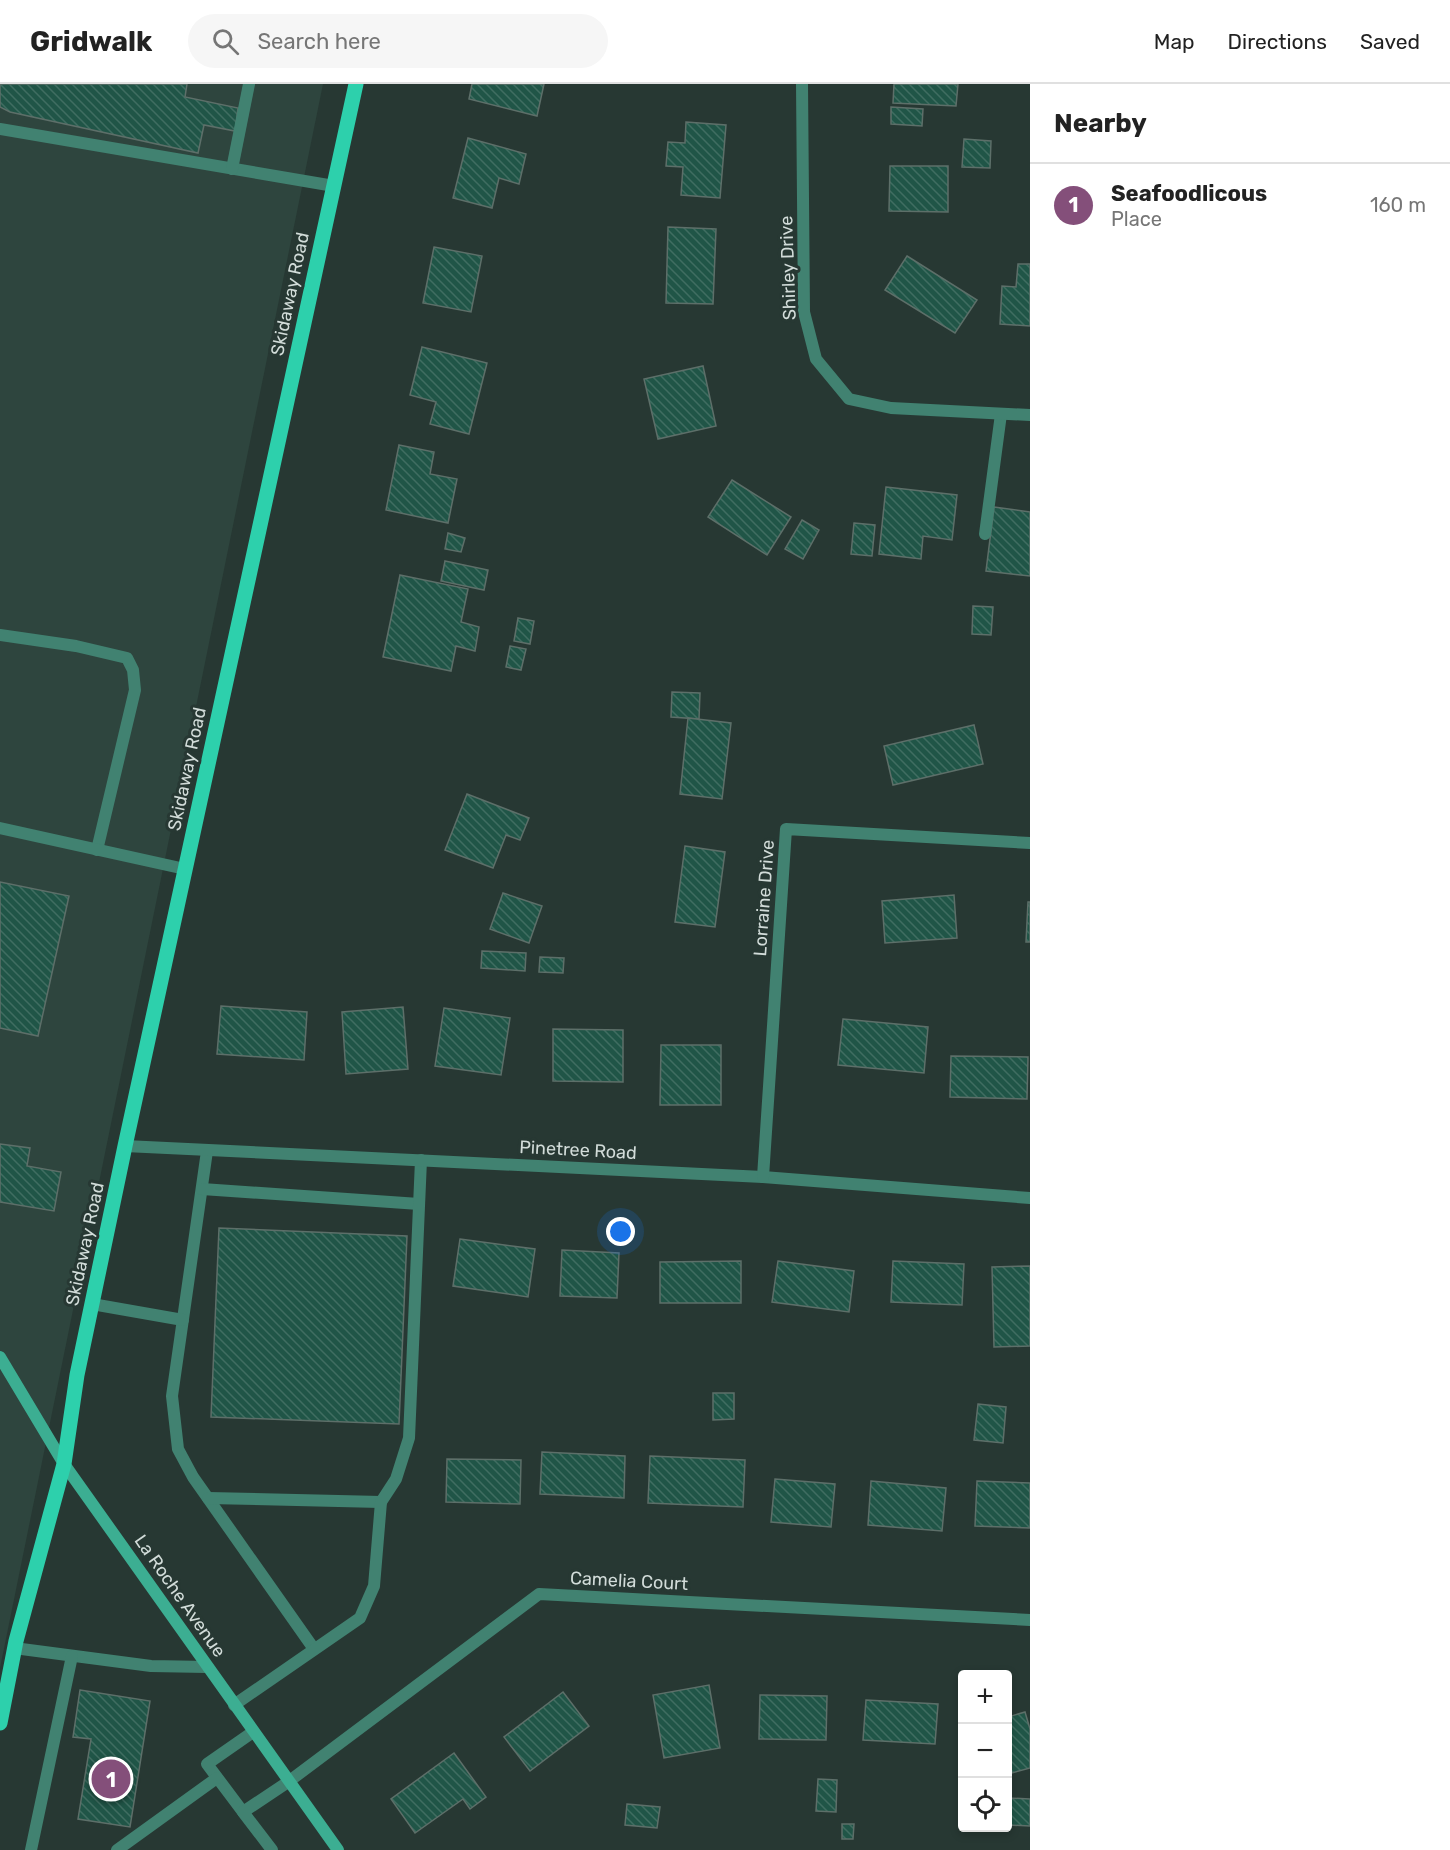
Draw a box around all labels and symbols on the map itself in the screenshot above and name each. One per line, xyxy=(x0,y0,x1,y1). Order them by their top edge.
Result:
street label: Shirley Drive xyxy=(775,215,801,321)
street label: Skidaway Road xyxy=(266,230,314,358)
street label: Skidaway Road xyxy=(163,705,211,833)
street label: Lorraine Drive xyxy=(749,839,779,957)
street label: Pinetree Road xyxy=(519,1136,637,1164)
street label: Skidaway Road xyxy=(61,1180,109,1308)
your location xyxy=(606,1217,635,1246)
street label: La Roche Avenue xyxy=(130,1531,230,1661)
street label: Camelia Court xyxy=(569,1567,689,1595)
pin: 1 xyxy=(92,1756,130,1802)

